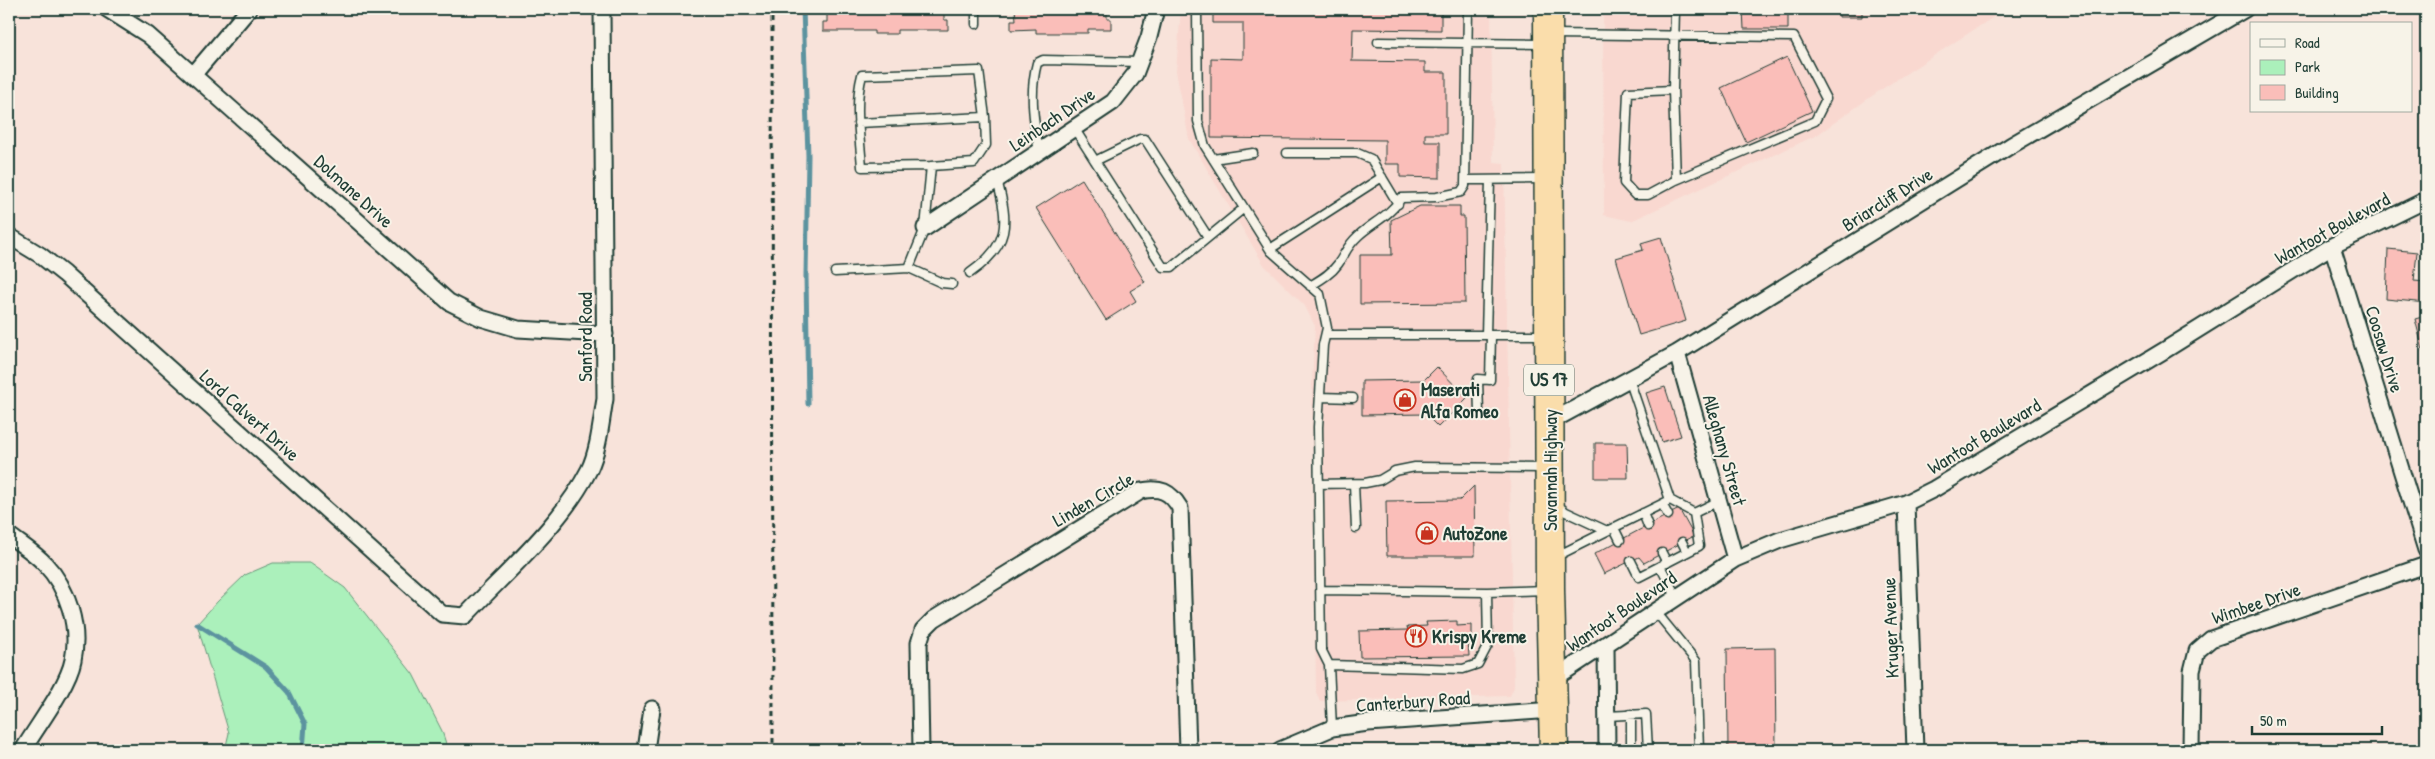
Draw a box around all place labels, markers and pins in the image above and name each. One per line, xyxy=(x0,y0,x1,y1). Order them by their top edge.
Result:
place label: Maserati Alfa Romeo xyxy=(1421,376,1499,424)
shop icon: Maserati Alfa Romeo xyxy=(1393,388,1417,412)
place label: AutoZone xyxy=(1443,520,1508,546)
shop icon: AutoZone xyxy=(1415,521,1439,545)
place label: Krispy Kreme xyxy=(1432,623,1527,650)
restaurant icon: Krispy Kreme xyxy=(1404,624,1428,648)

